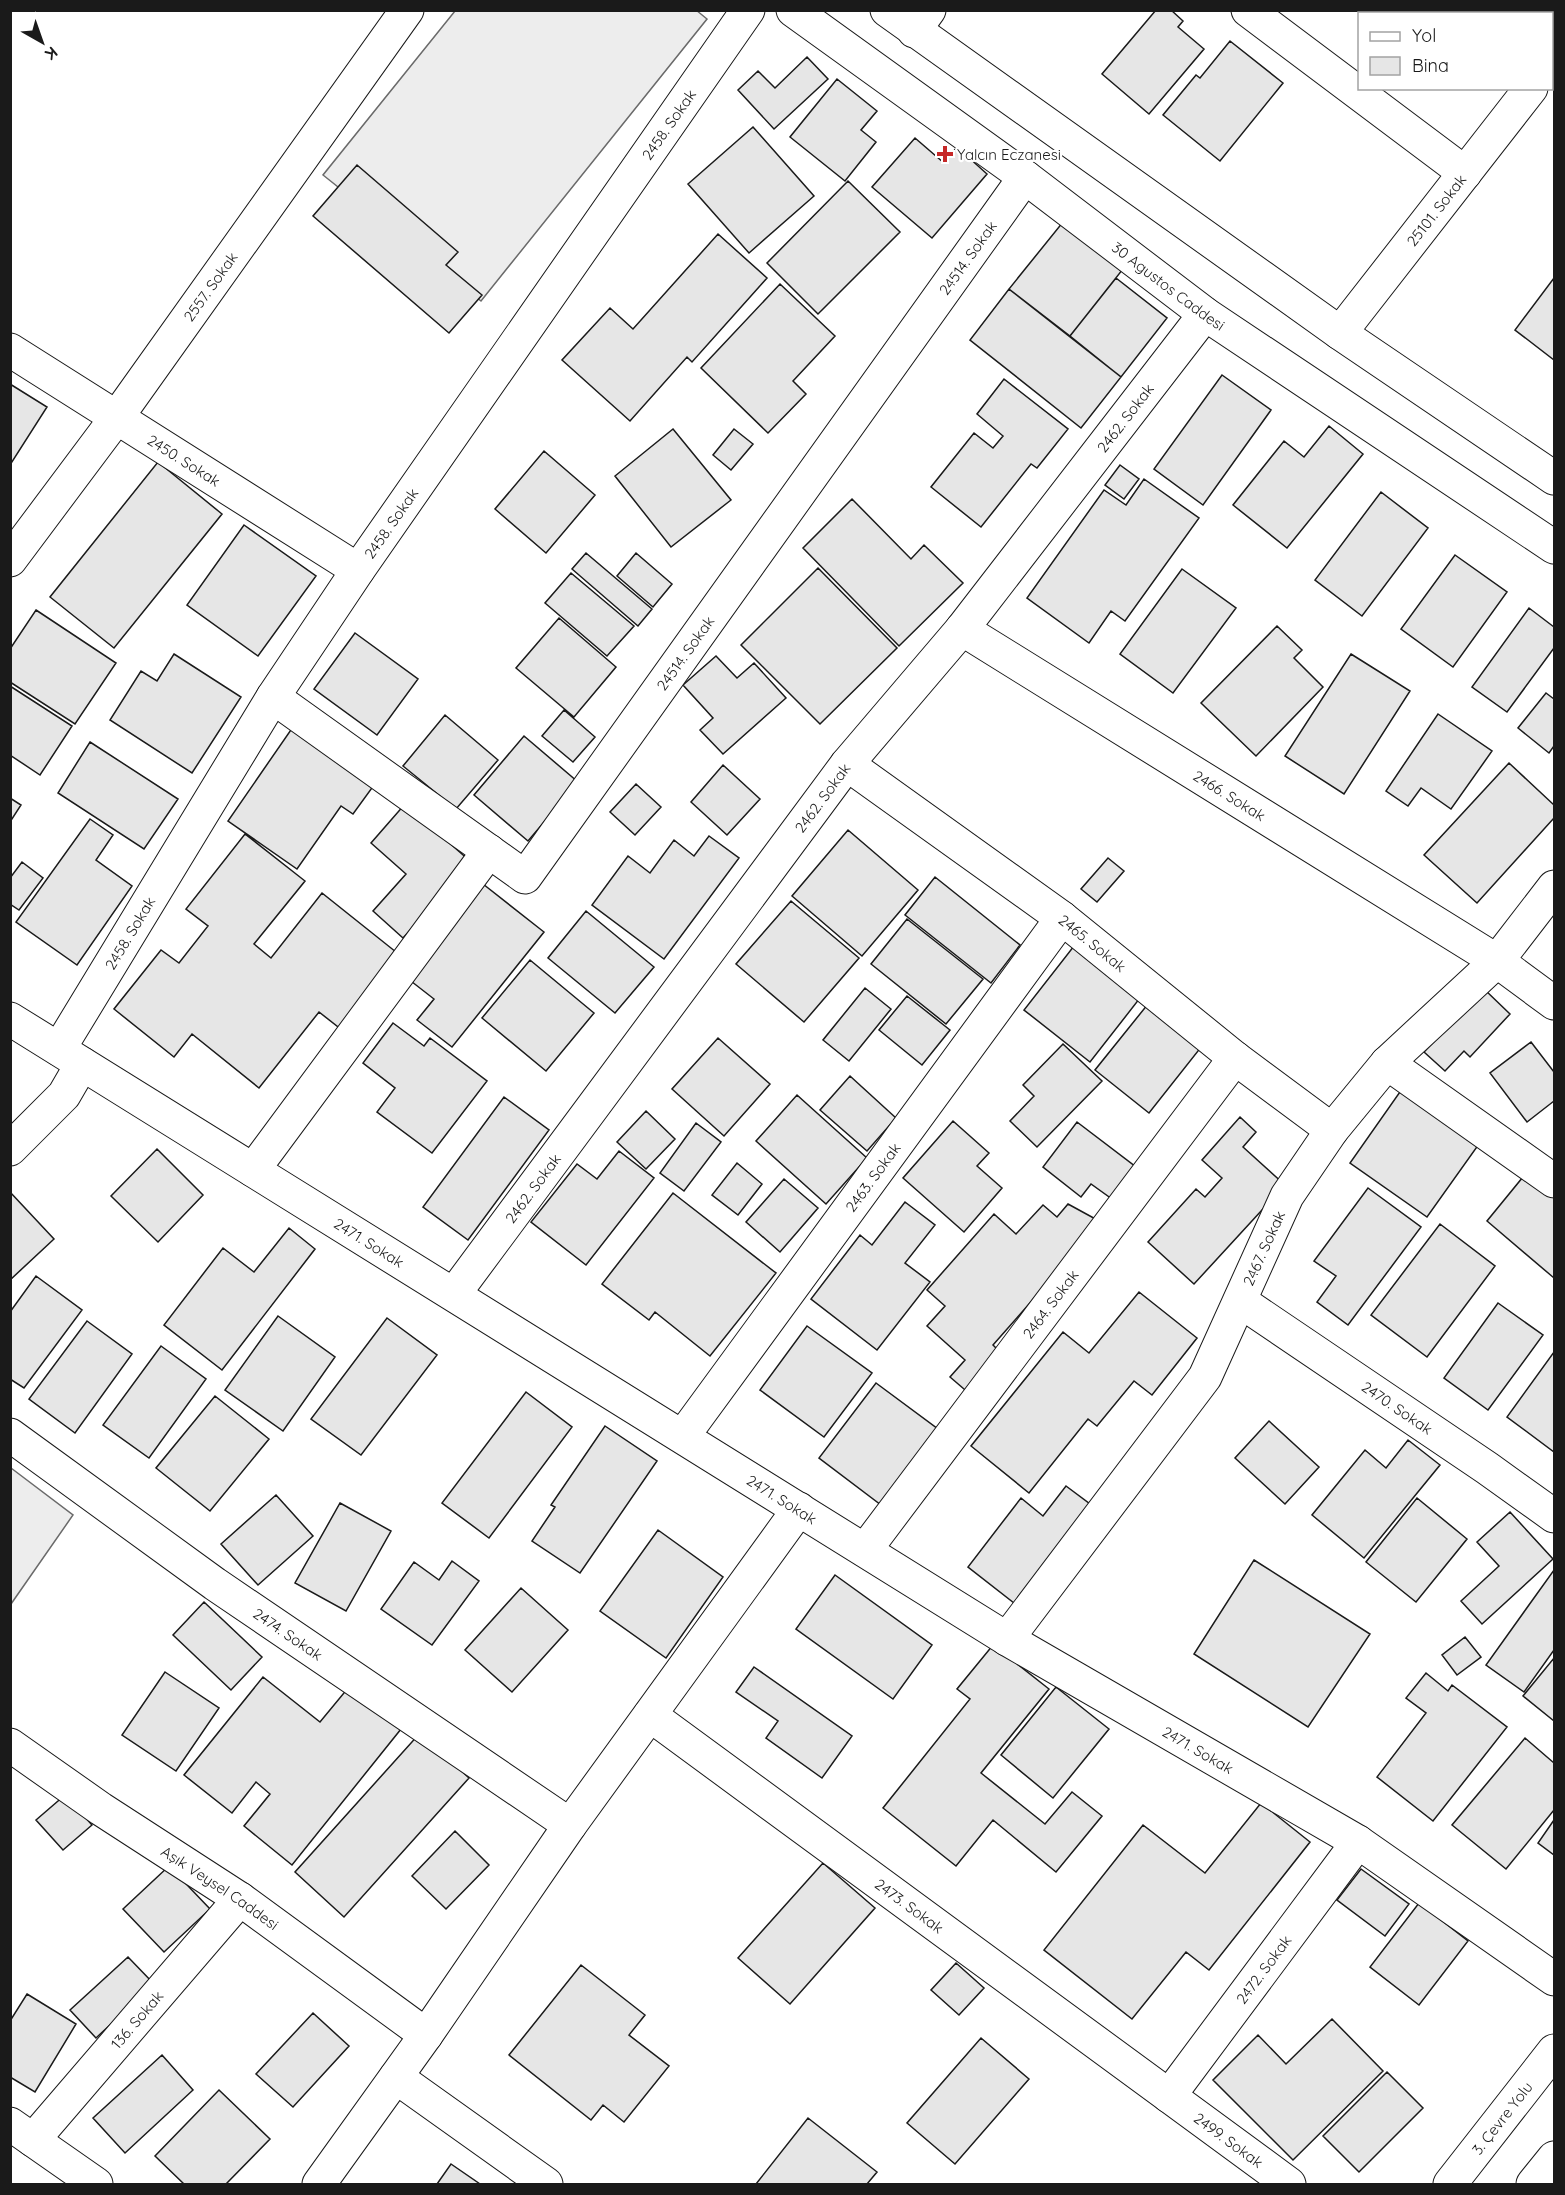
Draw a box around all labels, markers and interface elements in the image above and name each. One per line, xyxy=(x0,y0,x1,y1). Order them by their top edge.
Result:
north arrow xyxy=(12,12,72,72)
legend xyxy=(1358,12,1553,90)
text: Yol xyxy=(1412,24,1436,47)
text: K xyxy=(41,42,62,65)
text: Bina xyxy=(1412,54,1449,77)
street label: 2458. Sokak xyxy=(637,85,700,163)
place label: Yalcın Eczanesi xyxy=(957,145,1061,164)
marker: Yalcın Eczanesi xyxy=(938,147,952,161)
street label: 25101. Sokak xyxy=(1402,170,1470,250)
street label: 24514. Sokak xyxy=(935,217,1001,298)
street label: 30 Agustos Caddesi xyxy=(1108,237,1229,334)
street label: 2557. Sokak xyxy=(179,248,241,325)
street label: 2462. Sokak xyxy=(1092,380,1157,456)
street label: 2450. Sokak xyxy=(144,430,224,490)
street label: 2458. Sokak xyxy=(360,484,422,562)
street label: 24514. Sokak xyxy=(652,612,718,694)
street label: 2462. Sokak xyxy=(790,759,854,836)
street label: 2466. Sokak xyxy=(1190,766,1269,825)
street label: 2458. Sokak xyxy=(100,893,159,973)
street label: 2465. Sokak xyxy=(1055,910,1130,976)
street label: 2463. Sokak xyxy=(841,1138,904,1215)
street label: 2462. Sokak xyxy=(501,1149,565,1226)
street label: 2467. Sokak xyxy=(1238,1208,1289,1288)
street label: 2471. Sokak xyxy=(331,1213,408,1271)
street label: 2464. Sokak xyxy=(1018,1266,1082,1342)
street label: 2470. Sokak xyxy=(1358,1377,1437,1438)
street label: 2471. Sokak xyxy=(743,1470,820,1528)
street label: 2474. Sokak xyxy=(250,1603,327,1664)
street label: 2471. Sokak xyxy=(1159,1722,1237,1778)
street label: Aşık Veysel Caddesi xyxy=(158,1841,283,1934)
street label: 2473. Sokak xyxy=(871,1874,948,1937)
street label: 2472. Sokak xyxy=(1232,1931,1295,2007)
street label: 136. Sokak xyxy=(106,1986,167,2052)
street label: 3. Çevre Yolu xyxy=(1467,2077,1536,2158)
street label: 2499. Sokak xyxy=(1190,2108,1267,2172)

